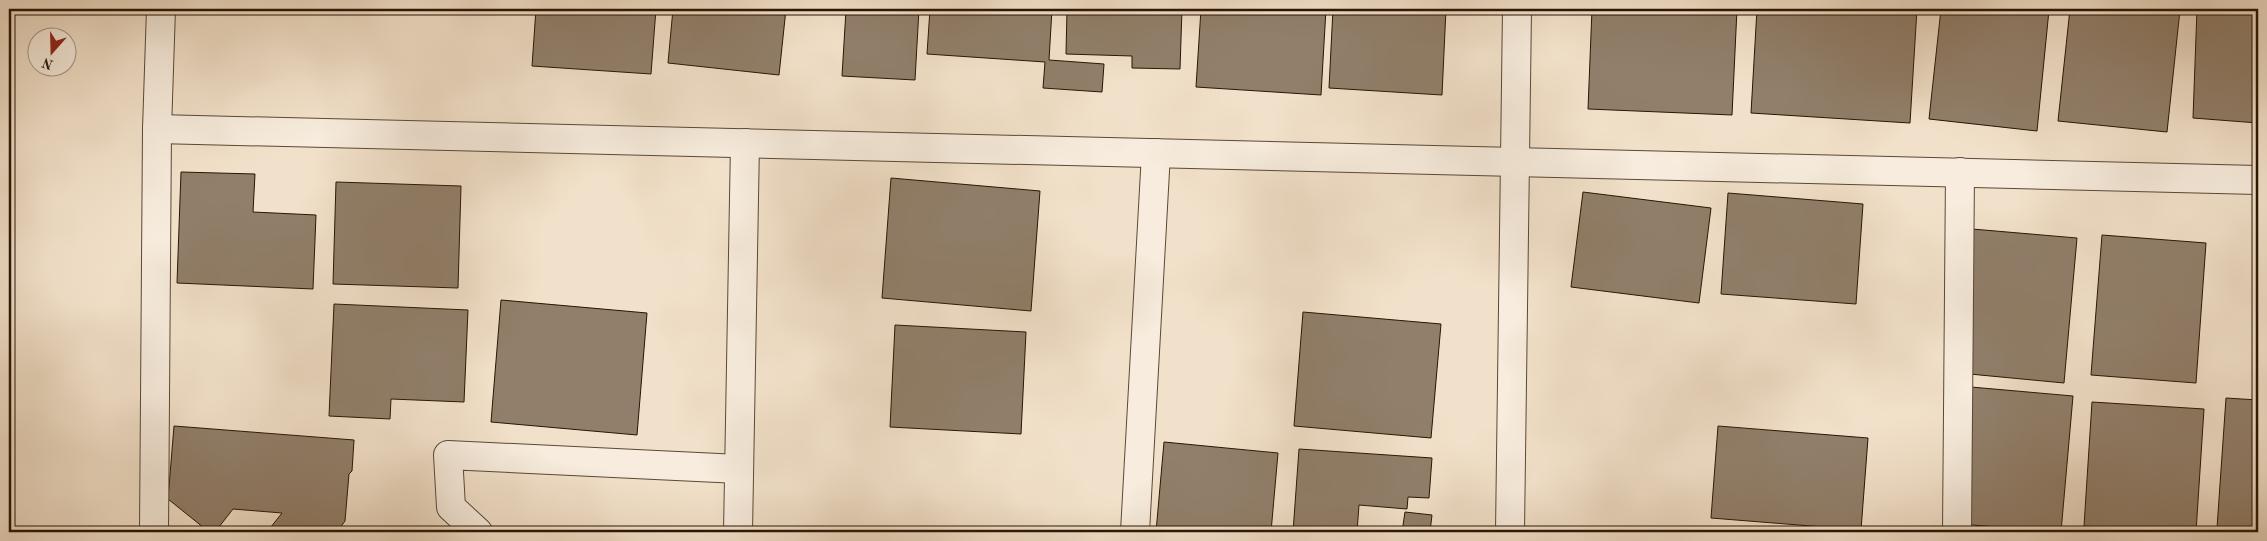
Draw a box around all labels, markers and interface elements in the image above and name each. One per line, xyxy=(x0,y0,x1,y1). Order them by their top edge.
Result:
north arrow xyxy=(28,28,78,78)
text: N xyxy=(40,55,55,72)

